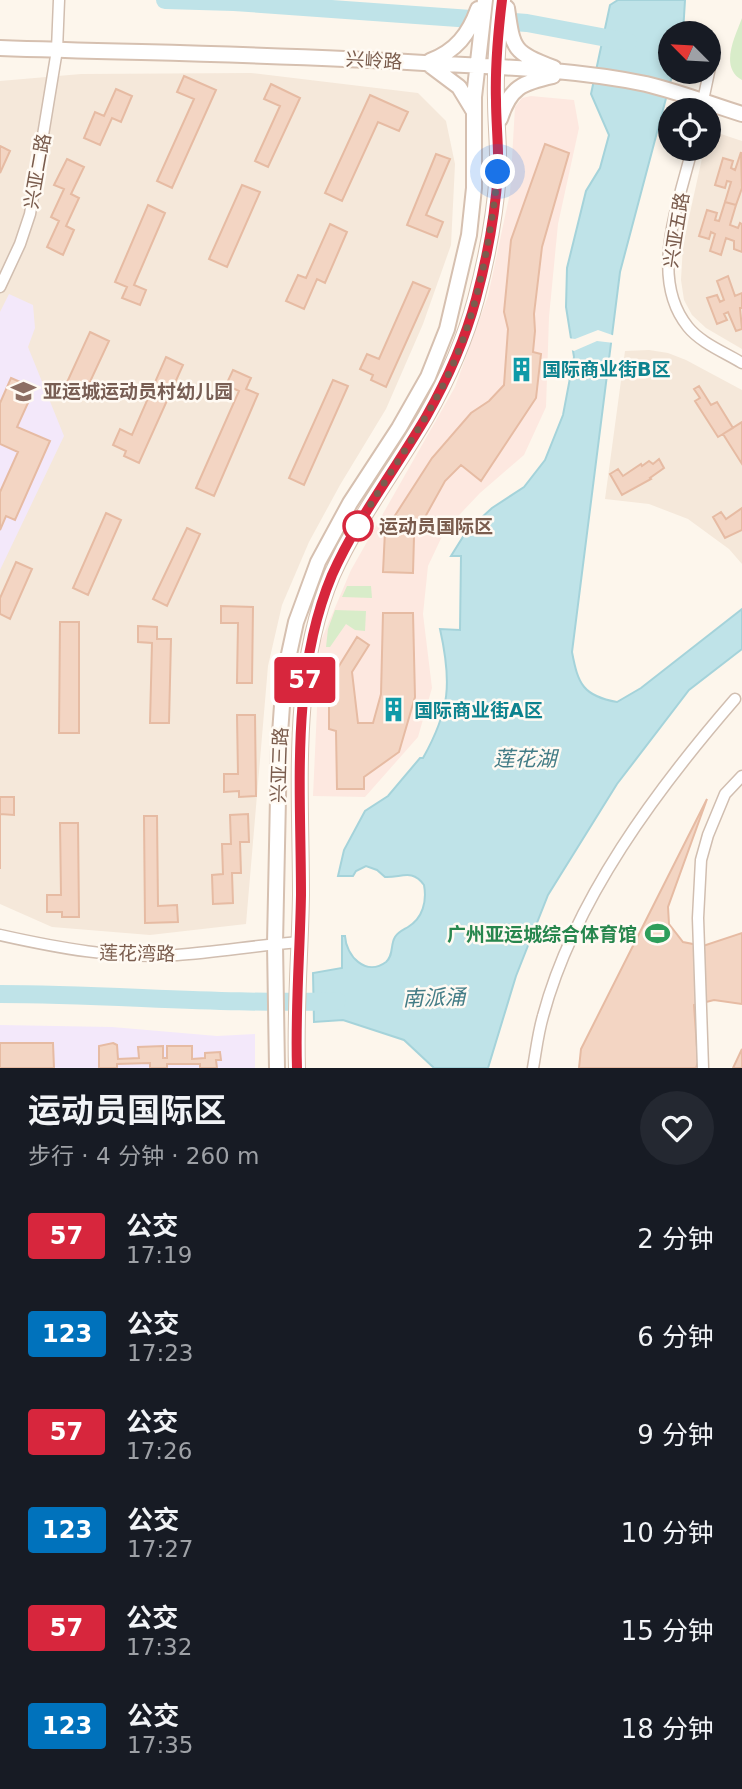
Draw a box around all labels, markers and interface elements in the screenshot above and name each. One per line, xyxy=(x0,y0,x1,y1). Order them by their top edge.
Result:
north arrow xyxy=(658,21,721,84)
map controls xyxy=(658,21,721,161)
street label: 兴岭路 xyxy=(345,48,403,72)
button: locate xyxy=(658,98,721,161)
street label: 兴亚二路 xyxy=(20,132,54,210)
your location xyxy=(480,154,515,189)
street label: 兴亚五路 xyxy=(659,191,693,269)
building icon: 国际商业街B区 xyxy=(508,355,536,383)
place label: 国际商业街B区 xyxy=(542,358,670,380)
school or university icon: 亚运城运动员村幼儿园 xyxy=(9,377,37,405)
place label: 亚运城运动员村幼儿园 xyxy=(43,380,233,402)
marker: 运动员国际区 xyxy=(343,511,373,541)
place label: 运动员国际区 xyxy=(379,515,493,537)
line badge: 57 xyxy=(274,657,336,703)
text: 57 xyxy=(288,666,322,694)
building icon: 国际商业街A区 xyxy=(380,696,408,724)
place label: 国际商业街A区 xyxy=(414,699,543,721)
street label: 兴亚三路 xyxy=(267,727,291,803)
water label: 莲花湖 xyxy=(494,747,559,771)
sports icon: 广州亚运城综合体育馆 xyxy=(643,920,671,948)
place label: 广州亚运城综合体育馆 xyxy=(447,923,637,945)
street label: 莲花湾路 xyxy=(99,941,175,965)
water label: 南派涌 xyxy=(402,985,468,1011)
text: 运动员国际区 xyxy=(28,1091,226,1130)
button: heart xyxy=(640,1091,714,1165)
text: 步行 · 4 分钟 · 260 m xyxy=(28,1143,259,1169)
text: 公交 xyxy=(126,1211,178,1241)
text: 57 xyxy=(50,1222,83,1250)
text: 2 分钟 xyxy=(637,1224,714,1254)
text: 17:19 xyxy=(126,1242,192,1268)
text: 公交 xyxy=(127,1309,179,1339)
text: 123 xyxy=(42,1320,92,1348)
text: 6 分钟 xyxy=(637,1322,714,1352)
text: 17:23 xyxy=(127,1340,193,1366)
text: 公交 xyxy=(126,1407,178,1437)
text: 57 xyxy=(50,1418,83,1446)
text: 9 分钟 xyxy=(637,1420,714,1450)
text: 17:26 xyxy=(126,1438,192,1464)
text: 公交 xyxy=(127,1505,179,1535)
text: 123 xyxy=(42,1516,92,1544)
text: 10 分钟 xyxy=(621,1518,714,1548)
text: 17:27 xyxy=(127,1536,193,1562)
text: 公交 xyxy=(126,1603,178,1633)
text: 57 xyxy=(50,1614,83,1642)
text: 15 分钟 xyxy=(621,1616,714,1646)
text: 17:32 xyxy=(126,1634,192,1660)
text: 公交 xyxy=(127,1701,179,1731)
text: 123 xyxy=(42,1712,92,1740)
text: 18 分钟 xyxy=(621,1714,714,1744)
text: 17:35 xyxy=(127,1732,193,1758)

